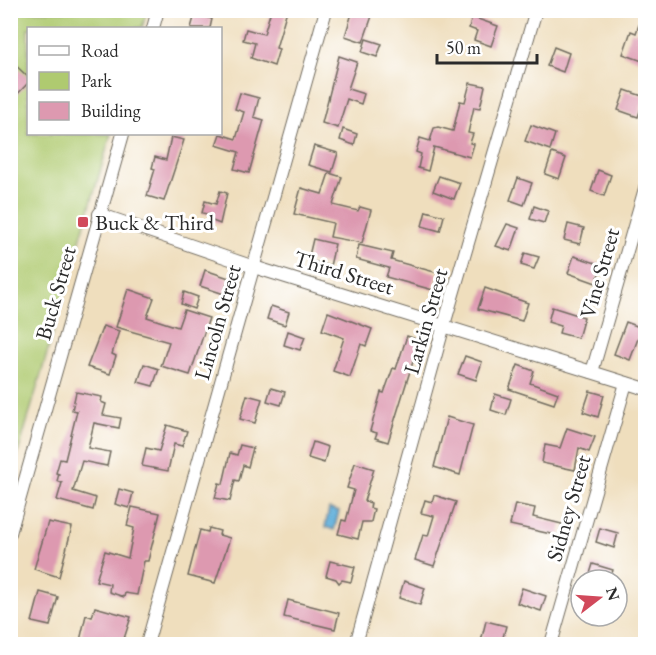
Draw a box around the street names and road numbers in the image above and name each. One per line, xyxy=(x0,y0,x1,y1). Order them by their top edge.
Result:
street label: Vine Street xyxy=(573,225,626,322)
street label: Buck Street xyxy=(28,243,83,344)
street label: Third Street xyxy=(291,244,397,301)
street label: Lincoln Street xyxy=(187,261,248,383)
street label: Larkin Street xyxy=(397,265,454,378)
street label: Sidney Street xyxy=(539,452,598,565)

